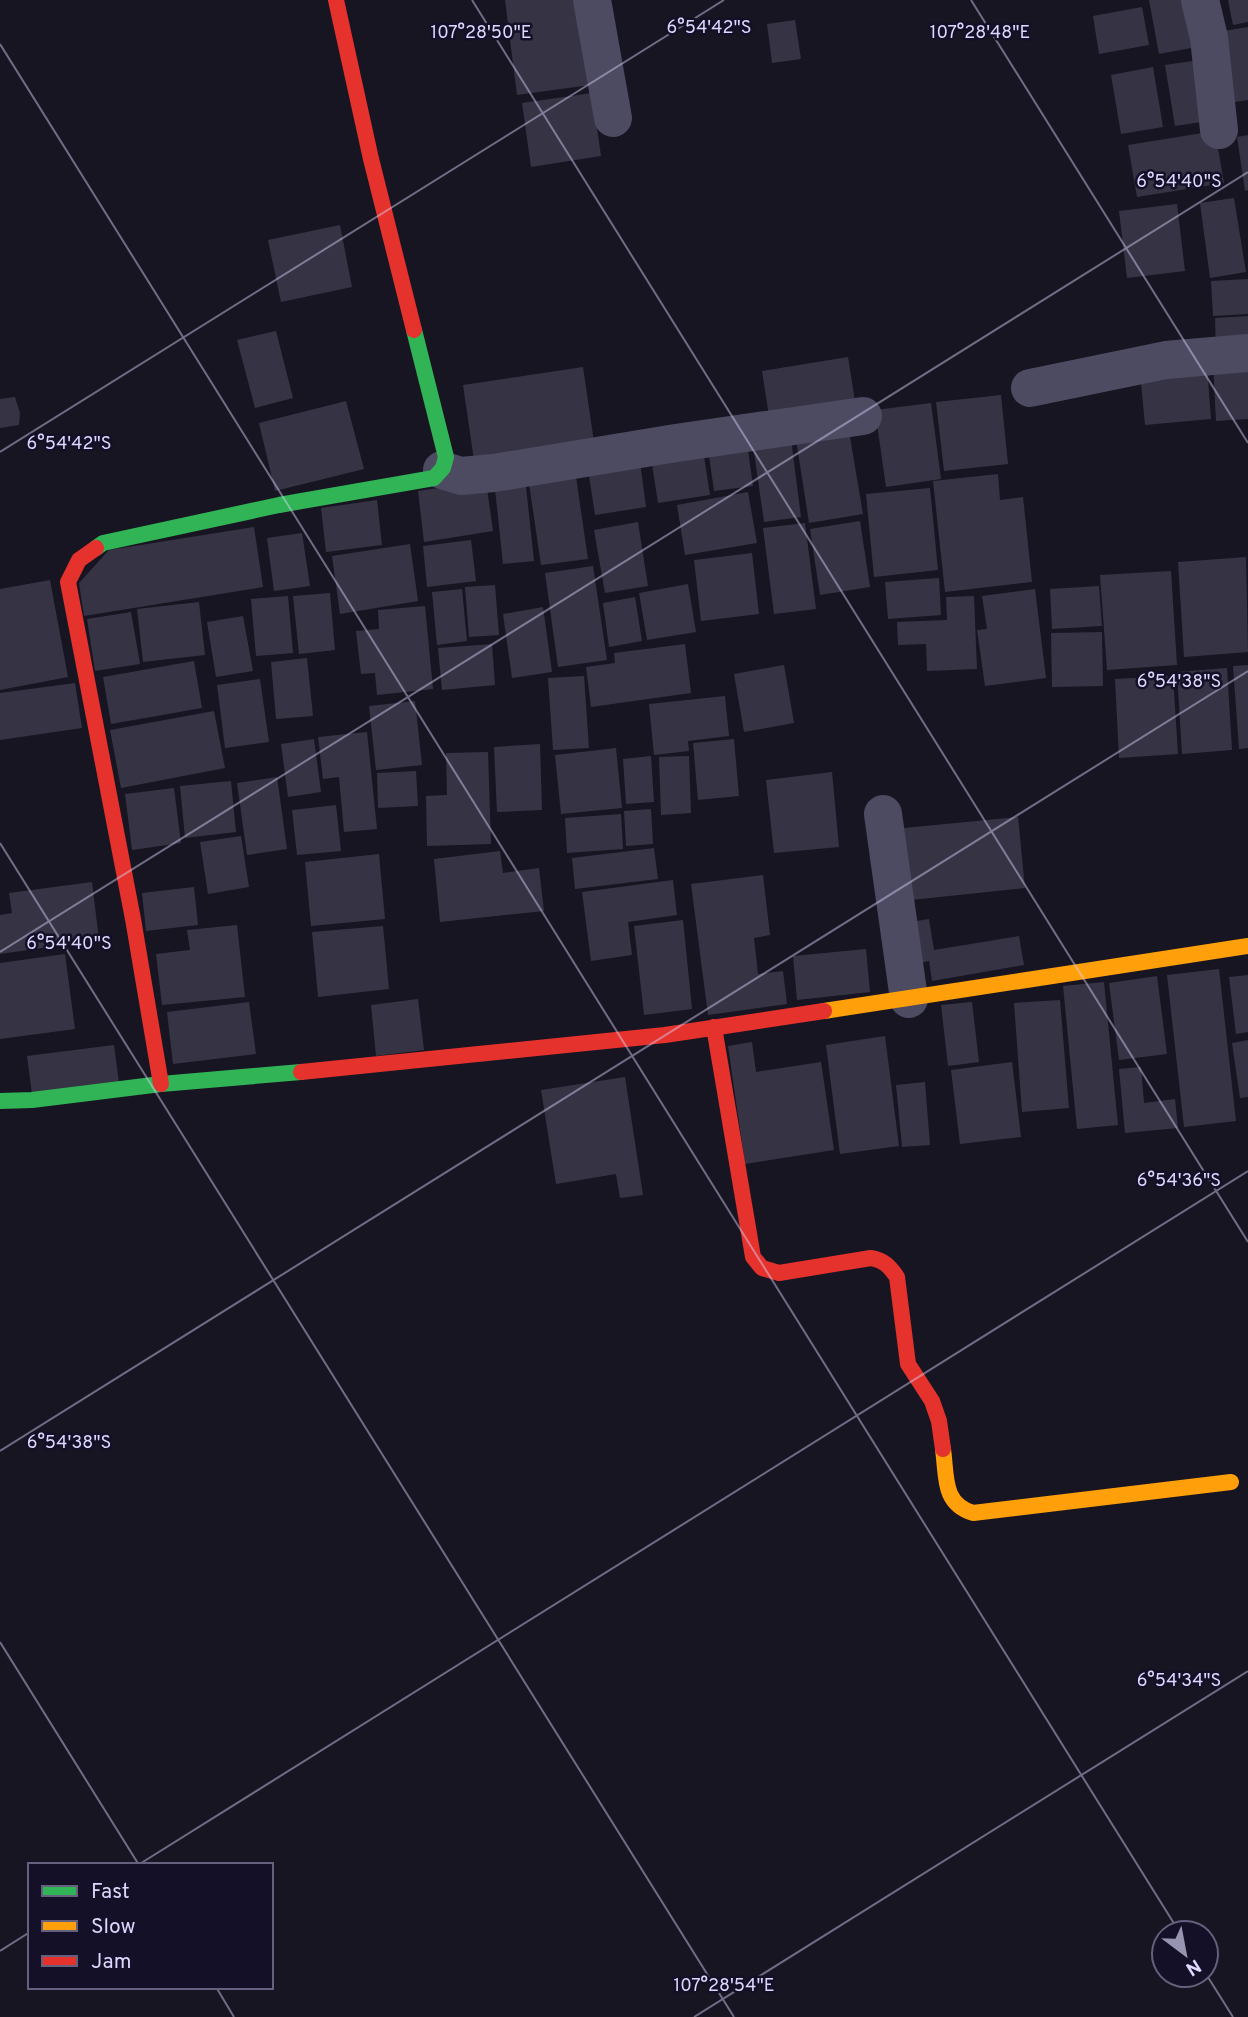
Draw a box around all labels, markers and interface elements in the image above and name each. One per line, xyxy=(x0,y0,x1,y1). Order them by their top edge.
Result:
text: 6°54'42"S xyxy=(667,17,751,40)
text: 107°28'50"E xyxy=(430,22,532,45)
text: 107°28'48"E xyxy=(930,22,1030,45)
text: 6°54'40"S xyxy=(1136,171,1222,194)
text: 6°54'42"S xyxy=(27,433,111,456)
text: 6°54'38"S xyxy=(1137,671,1221,694)
text: 6°54'40"S xyxy=(26,933,112,956)
text: 6°54'36"S xyxy=(1137,1170,1221,1193)
text: 6°54'38"S xyxy=(27,1432,111,1455)
text: 6°54'34"S xyxy=(1137,1670,1221,1693)
legend xyxy=(28,1863,273,1989)
text: Fast xyxy=(91,1879,130,1906)
text: Slow xyxy=(91,1914,136,1941)
north arrow xyxy=(1150,1919,1220,1989)
text: Jam xyxy=(91,1949,132,1976)
text: N xyxy=(1181,1953,1205,1981)
text: 107°28'54"E xyxy=(673,1975,775,1998)

